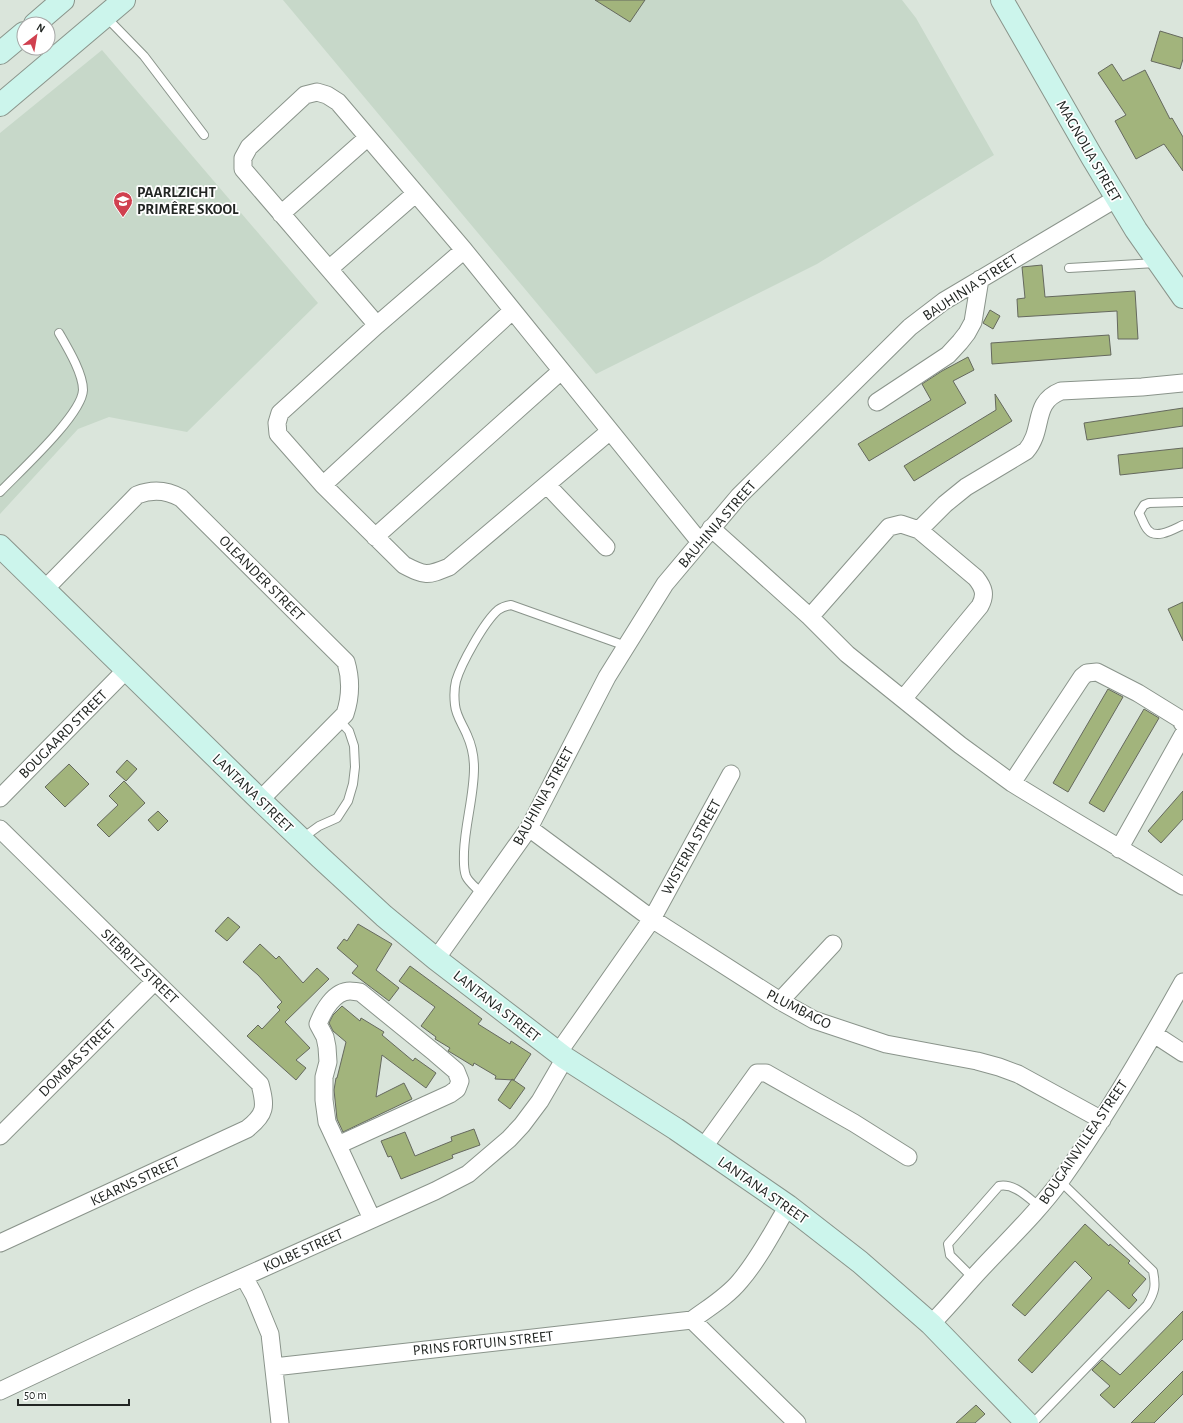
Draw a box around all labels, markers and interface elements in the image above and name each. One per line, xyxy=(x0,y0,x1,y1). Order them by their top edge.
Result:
north arrow xyxy=(16,16,56,56)
text: N xyxy=(35,21,47,35)
street label: MAGNOLIA STREET xyxy=(1053,98,1124,205)
place label: PAARLZICHT PRIMÊRE SKOOL xyxy=(137,185,239,217)
school or university icon: PAARLZICHT PRIMÊRE SKOOL xyxy=(112,190,134,218)
street label: BAUHINIA STREET xyxy=(920,251,1021,324)
street label: BAUHINIA STREET xyxy=(676,477,760,571)
street label: OLEANDER STREET xyxy=(216,533,308,624)
street label: BOUGAARD STREET xyxy=(16,687,111,781)
street label: BAUHINIA STREET xyxy=(510,744,577,848)
street label: LANTANA STREET xyxy=(209,751,296,836)
street label: WISTERIA STREET xyxy=(659,796,724,898)
street label: SIEBRITZ STREET xyxy=(98,926,182,1007)
street label: LANTANA STREET xyxy=(450,968,544,1045)
street label: PLUMBAGO xyxy=(764,987,834,1032)
street label: DOMBAS STREET xyxy=(36,1017,119,1100)
street label: BOUGAINVILLEA STREET xyxy=(1036,1077,1131,1207)
street label: KEARNS STREET xyxy=(88,1154,183,1209)
street label: LANTANA STREET xyxy=(715,1154,811,1227)
street label: KOLBE STREET xyxy=(261,1226,346,1275)
street label: PRINS FORTUIN STREET xyxy=(412,1329,555,1358)
scale bar xyxy=(18,1381,129,1407)
text: 50 m xyxy=(24,1389,47,1401)

